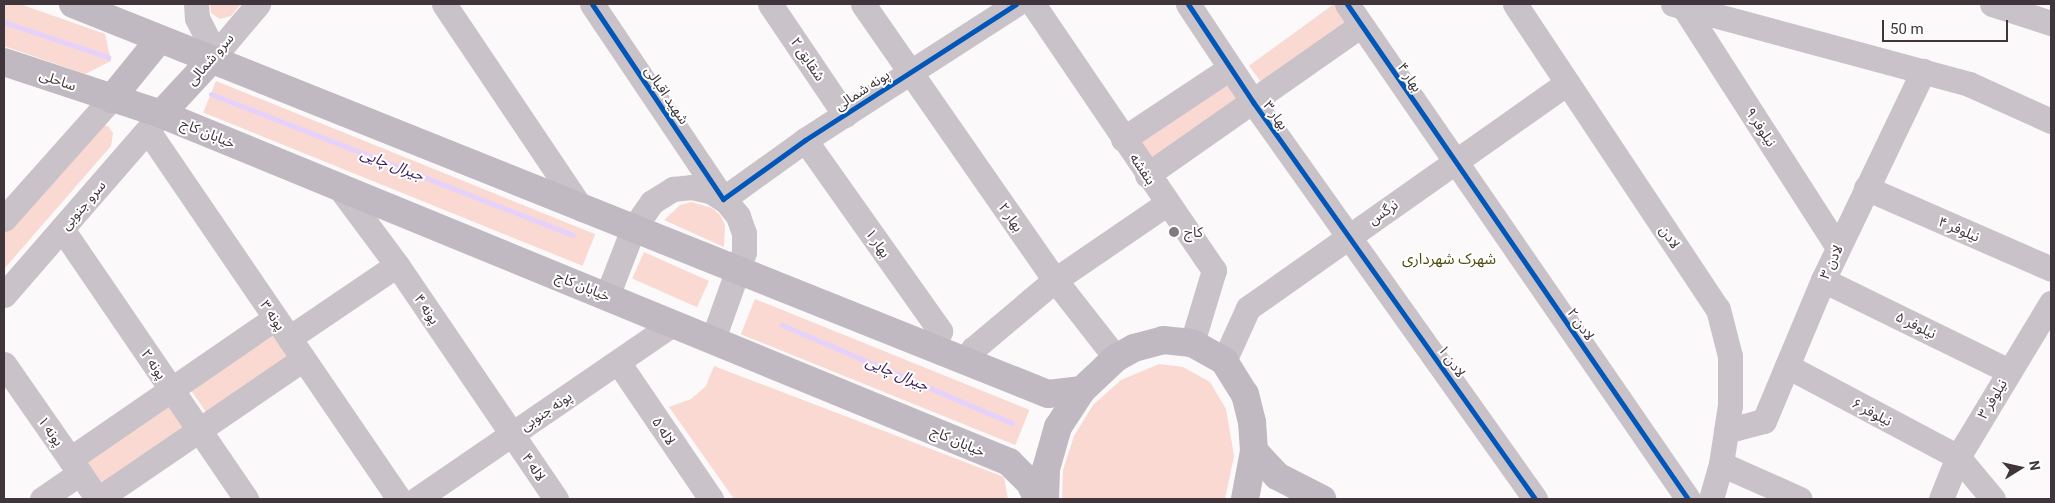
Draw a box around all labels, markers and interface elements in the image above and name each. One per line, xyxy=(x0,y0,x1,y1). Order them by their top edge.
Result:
scale bar xyxy=(1885,10,2011,42)
text: 50 m xyxy=(1890,20,1924,38)
street label: سرو شمالی xyxy=(183,30,237,88)
street label: شقایق ۲ xyxy=(787,34,829,84)
street label: بهار ۴ xyxy=(1394,59,1426,95)
street label: شهید اقبالی xyxy=(641,63,693,127)
street label: ساحلی xyxy=(37,66,79,94)
street label: پونه شمالی xyxy=(831,66,893,114)
street label: بهار ۳ xyxy=(1260,97,1292,133)
street label: نیلوفر ۹ xyxy=(1742,104,1780,150)
street label: خیابان کاج xyxy=(178,114,238,152)
water label: جیرال چایی xyxy=(358,145,426,185)
street label: بنفشه xyxy=(1126,150,1160,188)
street label: سرو جنوبی xyxy=(57,177,109,233)
street label: نرگس xyxy=(1365,196,1401,228)
street label: بهار ۲ xyxy=(995,199,1027,235)
street label: نیلوفر ۴ xyxy=(1936,213,1982,245)
street label: لادن xyxy=(1656,222,1684,252)
place label: کاج xyxy=(1184,224,1203,240)
street label: بهار ۱ xyxy=(862,225,894,261)
marker: کاج xyxy=(1168,226,1180,238)
street label: لادن ۳ xyxy=(1816,242,1846,282)
district label: شهرک شهرداری xyxy=(1402,251,1496,269)
street label: خیابان کاج xyxy=(553,267,613,305)
street label: پونه ۴ xyxy=(411,291,443,327)
street label: پونه ۳ xyxy=(257,297,289,333)
street label: لادن ۲ xyxy=(1564,304,1598,344)
street label: نیلوفر ۵ xyxy=(1893,308,1939,342)
street label: لادن ۱ xyxy=(1435,341,1469,381)
street label: پونه ۲ xyxy=(138,346,170,382)
water label: جیرال چایی xyxy=(863,353,931,395)
street label: نیلوفر ۳ xyxy=(1974,376,2010,422)
street label: پونه جنوبی xyxy=(517,388,575,434)
street label: نیلوفر ۶ xyxy=(1849,394,1895,430)
street label: پونه ۱ xyxy=(35,413,67,449)
street label: لاله ۵ xyxy=(649,414,679,448)
street label: خیابان کاج xyxy=(928,422,988,460)
north arrow xyxy=(1995,443,2045,493)
street label: لاله ۴ xyxy=(519,450,549,484)
text: N xyxy=(2026,459,2044,472)

